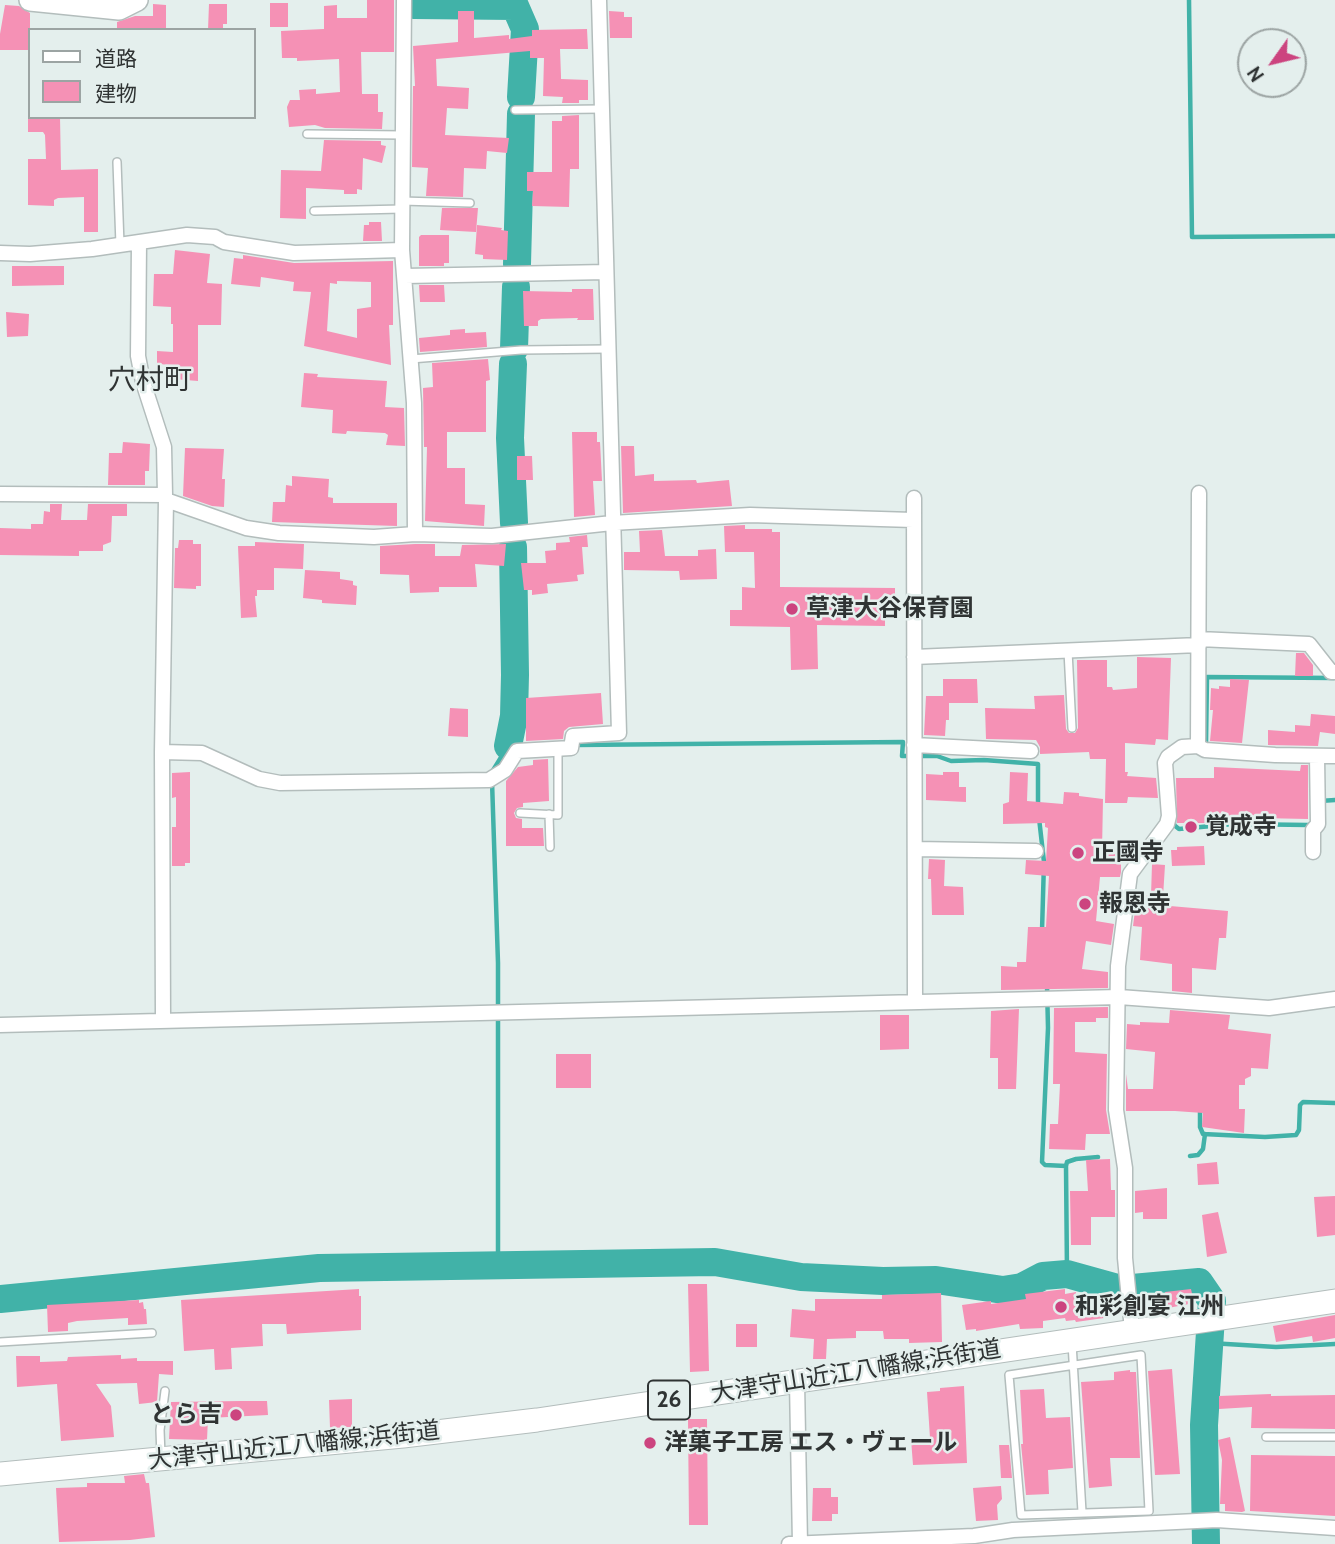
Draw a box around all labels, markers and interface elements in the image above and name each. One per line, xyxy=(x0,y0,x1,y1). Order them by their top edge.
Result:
legend xyxy=(28,28,256,119)
north arrow xyxy=(1237,28,1307,98)
text: 道路 xyxy=(95,46,137,71)
text: N xyxy=(1243,62,1269,86)
text: 建物 xyxy=(95,81,137,106)
district label: 穴村町 xyxy=(108,364,192,398)
place label: 草津大谷保育園 xyxy=(806,595,974,623)
marker: 草津大谷保育園 xyxy=(784,601,800,617)
place label: 覚成寺 xyxy=(1205,813,1277,841)
marker: 覚成寺 xyxy=(1183,819,1199,835)
place label: 正國寺 xyxy=(1092,839,1164,867)
marker: 正國寺 xyxy=(1070,845,1086,861)
place label: 報恩寺 xyxy=(1099,890,1171,918)
marker: 報恩寺 xyxy=(1077,896,1093,912)
place label: 和彩創宴 江州 xyxy=(1075,1293,1224,1321)
marker: 和彩創宴 江州 xyxy=(1053,1299,1069,1315)
street label: 大津守山近江八幡線;浜街道 xyxy=(709,1335,1003,1409)
road number: 26 xyxy=(648,1380,690,1420)
place label: とら吉 xyxy=(150,1401,222,1429)
marker: とら吉 xyxy=(228,1407,244,1423)
street label: 大津守山近江八幡線;浜街道 xyxy=(147,1416,441,1476)
place label: 洋菓子工房 エス・ヴェール xyxy=(664,1429,957,1457)
marker: 洋菓子工房 エス・ヴェール xyxy=(642,1435,658,1451)

